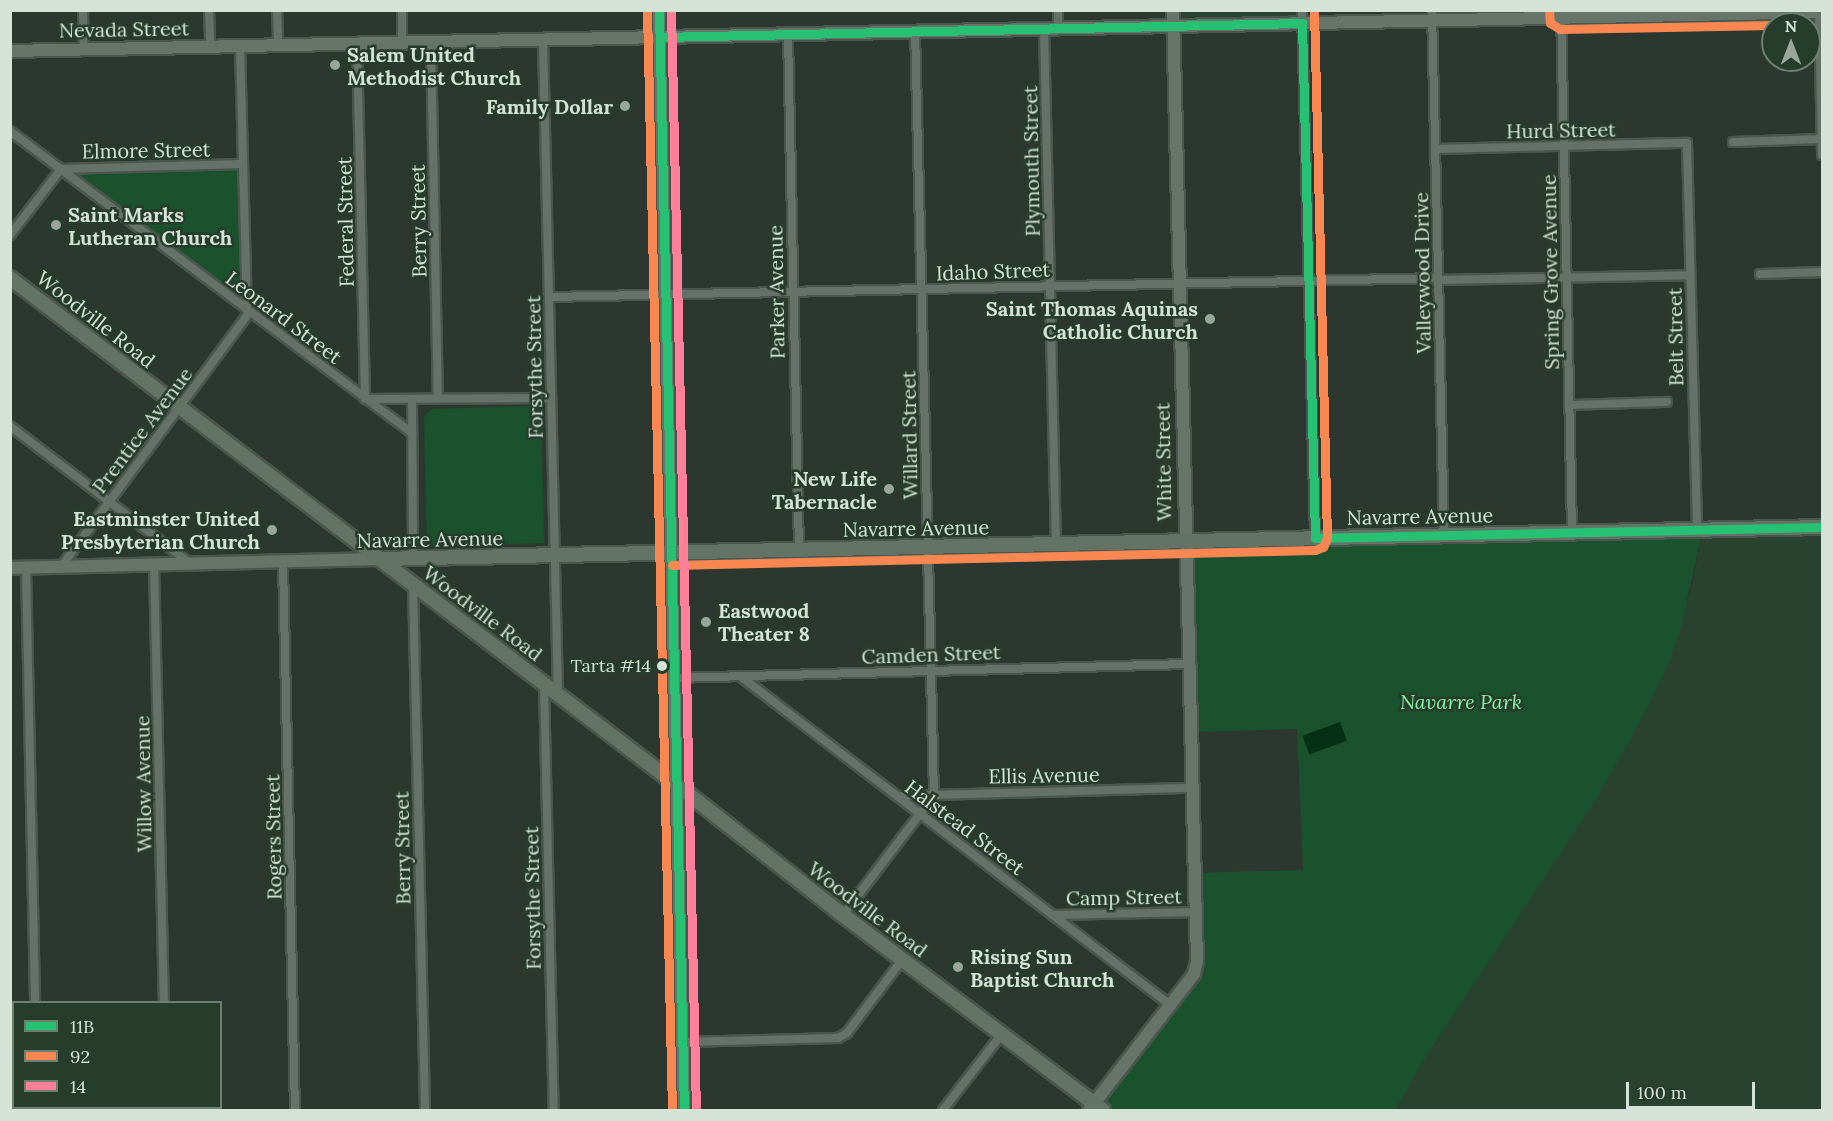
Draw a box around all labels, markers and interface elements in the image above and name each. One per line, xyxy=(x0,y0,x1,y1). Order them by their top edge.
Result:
north arrow xyxy=(1761,12,1821,72)
street label: Nevada Street xyxy=(59,16,189,42)
text: N xyxy=(1785,16,1797,36)
place label: Salem United Methodist Church xyxy=(347,42,521,89)
marker: Salem United Methodist Church xyxy=(328,58,342,72)
street label: Plymouth Street xyxy=(1018,85,1044,237)
place label: Family Dollar xyxy=(486,94,613,118)
marker: Family Dollar xyxy=(618,99,632,113)
street label: Hurd Street xyxy=(1506,117,1616,143)
street label: Elmore Street xyxy=(81,137,211,163)
street label: Federal Street xyxy=(332,157,358,287)
street label: Berry Street xyxy=(405,164,431,278)
street label: Spring Grove Avenue xyxy=(1536,174,1564,370)
street label: Valleywood Drive xyxy=(1409,192,1435,354)
place label: Saint Marks Lutheran Church xyxy=(68,202,232,249)
marker: Saint Marks Lutheran Church xyxy=(49,218,63,232)
street label: Parker Avenue xyxy=(763,225,789,359)
street label: Idaho Street xyxy=(936,257,1050,285)
street label: Woodville Road xyxy=(32,265,160,373)
street label: Leonard Street xyxy=(221,266,347,368)
street label: Belt Street xyxy=(1662,288,1688,386)
street label: Forsythe Street xyxy=(521,295,547,439)
place label: Saint Thomas Aquinas Catholic Church xyxy=(986,296,1198,343)
marker: Saint Thomas Aquinas Catholic Church xyxy=(1203,312,1217,326)
street label: Prentice Avenue xyxy=(87,362,197,498)
street label: Willard Street xyxy=(896,370,922,500)
street label: White Street xyxy=(1150,402,1176,522)
place label: New Life Tabernacle xyxy=(772,466,877,513)
marker: New Life Tabernacle xyxy=(882,482,896,496)
street label: Navarre Avenue xyxy=(1347,503,1493,529)
place label: Eastminster United Presbyterian Church xyxy=(61,506,260,553)
street label: Navarre Avenue xyxy=(843,515,989,541)
marker: Eastminster United Presbyterian Church xyxy=(265,523,279,537)
street label: Navarre Avenue xyxy=(357,526,503,552)
street label: Woodville Road xyxy=(418,560,548,666)
place label: Eastwood Theater 8 xyxy=(718,598,810,645)
marker: Eastwood Theater 8 xyxy=(699,615,713,629)
street label: Camden Street xyxy=(861,640,1001,668)
place label: Tarta #14 xyxy=(570,655,651,677)
marker: Tarta #14 xyxy=(656,660,668,672)
park label: Navarre Park xyxy=(1400,689,1522,713)
street label: Willow Avenue xyxy=(130,715,156,853)
street label: Ellis Avenue xyxy=(988,762,1100,788)
street label: Rogers Street xyxy=(260,774,286,900)
street label: Halstead Street xyxy=(901,774,1029,880)
street label: Berry Street xyxy=(389,791,415,905)
street label: Forsythe Street xyxy=(519,826,545,970)
street label: Woodville Road xyxy=(803,856,933,962)
street label: Camp Street xyxy=(1066,884,1182,910)
place label: Rising Sun Baptist Church xyxy=(970,944,1114,991)
marker: Rising Sun Baptist Church xyxy=(951,960,965,974)
legend xyxy=(12,1001,222,1109)
text: 11B xyxy=(70,1015,94,1038)
text: 92 xyxy=(70,1045,90,1068)
scale bar xyxy=(1629,1070,1758,1108)
text: 14 xyxy=(70,1075,86,1098)
text: 100 m xyxy=(1637,1081,1687,1104)

